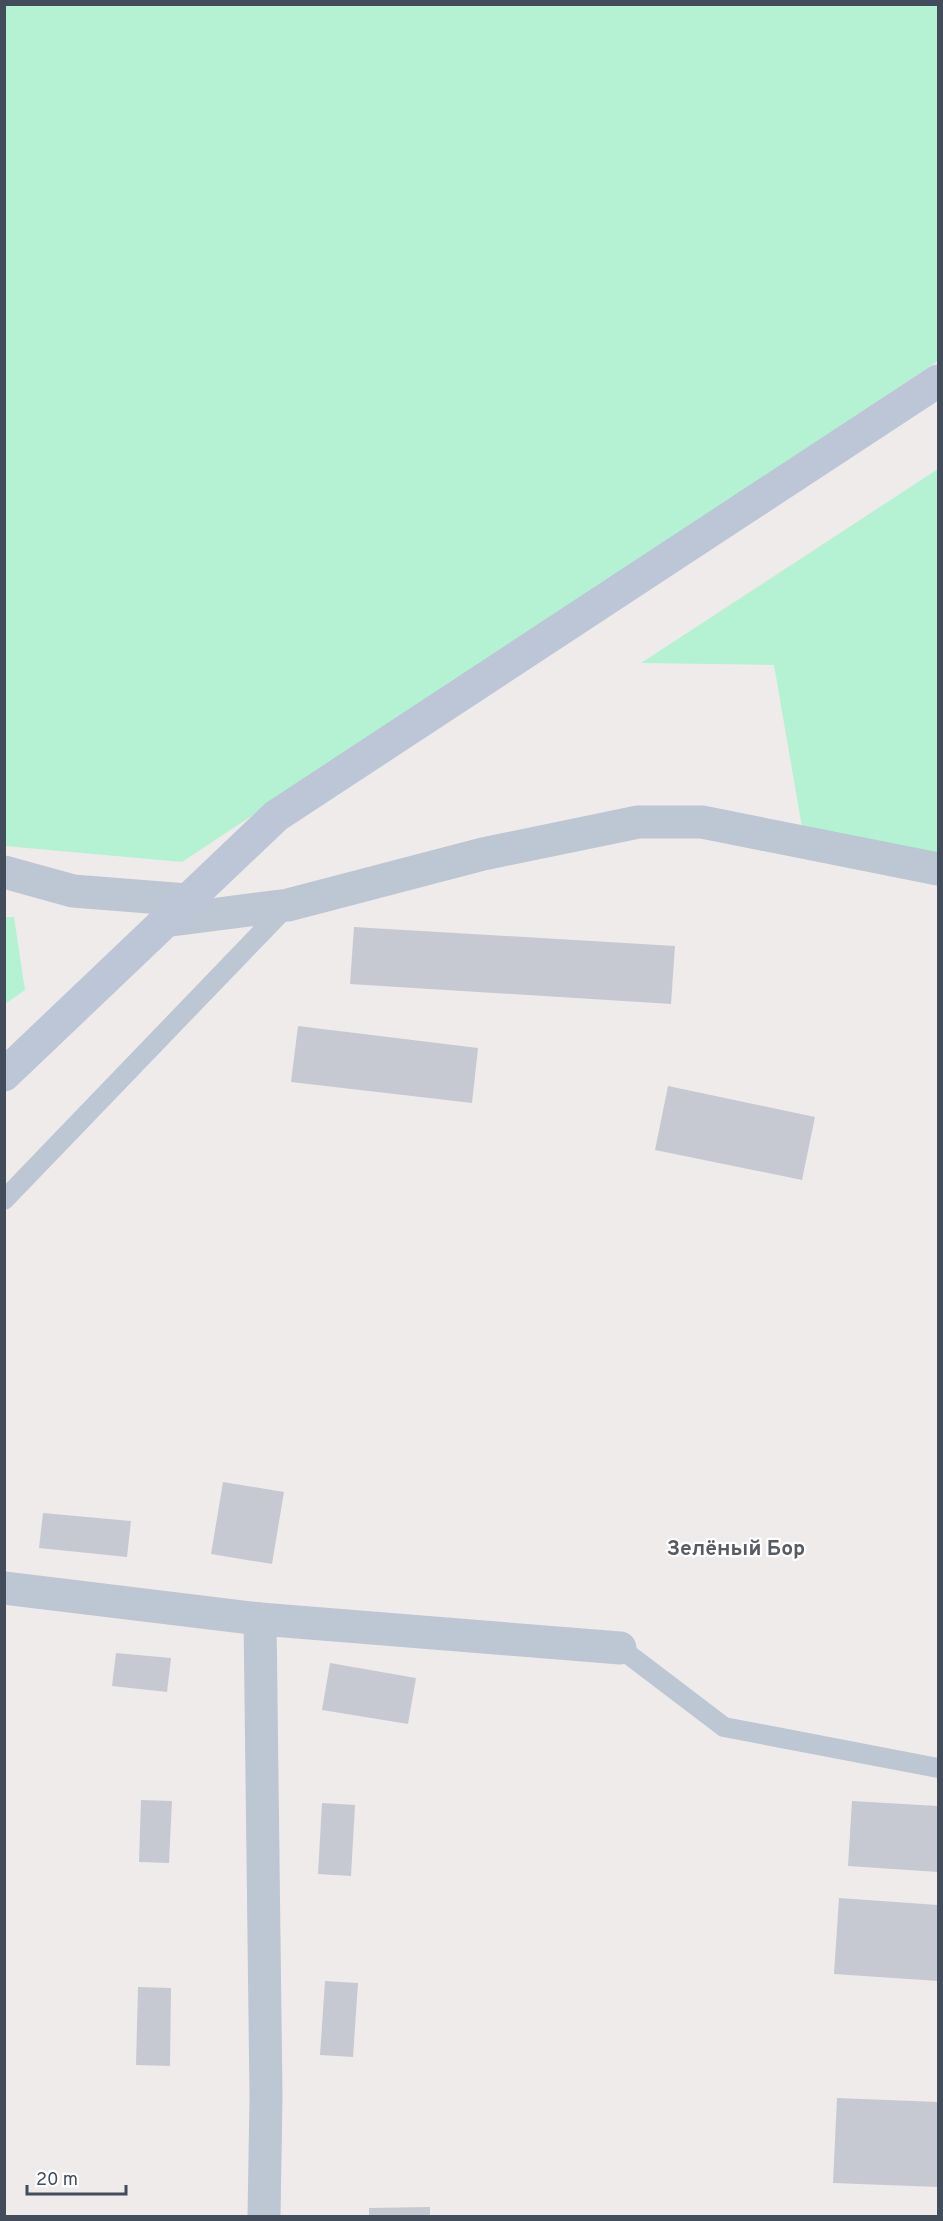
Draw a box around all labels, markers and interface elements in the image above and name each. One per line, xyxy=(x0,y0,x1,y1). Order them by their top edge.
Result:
district label: Зелёный Бор xyxy=(667,1536,805,1563)
scale bar xyxy=(27,2158,126,2196)
text: 20 m xyxy=(36,2169,78,2192)

